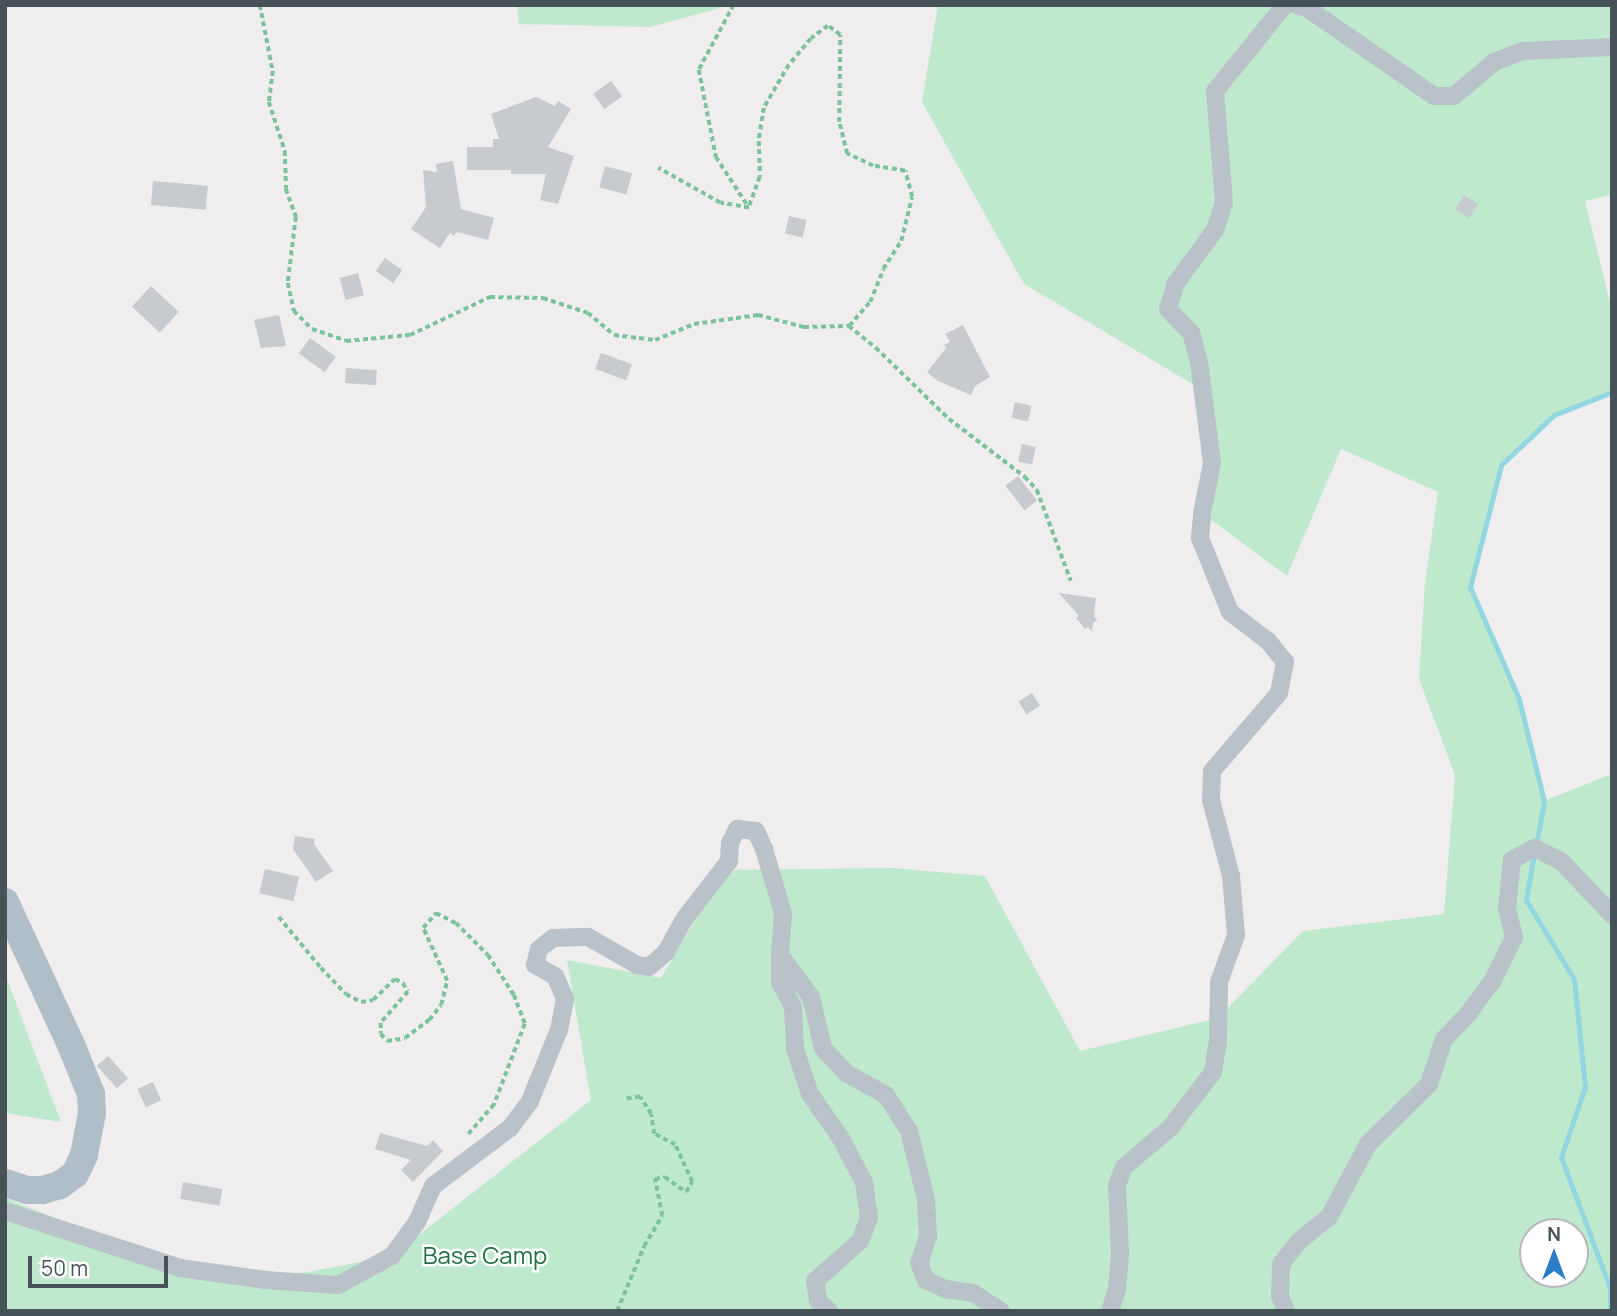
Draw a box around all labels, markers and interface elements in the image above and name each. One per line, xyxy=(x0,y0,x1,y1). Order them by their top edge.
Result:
north arrow xyxy=(1519,1218,1589,1288)
text: N xyxy=(1547,1221,1561,1247)
park label: Base Camp xyxy=(423,1241,547,1269)
scale bar xyxy=(32,1242,172,1286)
text: 50 m xyxy=(41,1254,88,1282)

